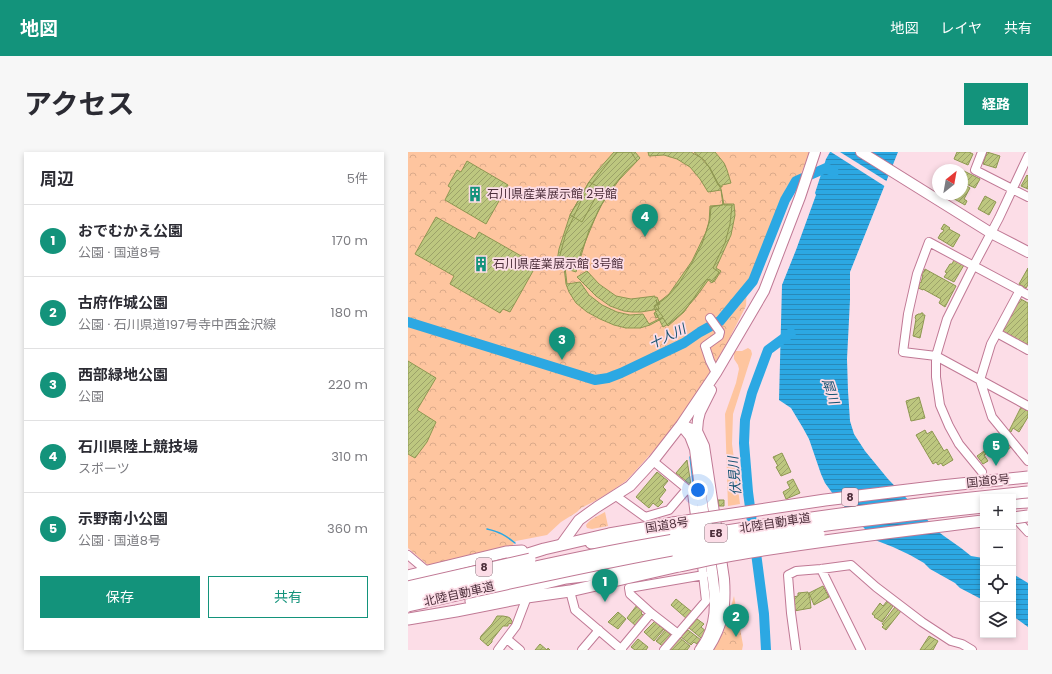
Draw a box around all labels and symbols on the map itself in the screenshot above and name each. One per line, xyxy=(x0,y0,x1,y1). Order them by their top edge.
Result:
north arrow xyxy=(932,164,968,200)
building icon: 石川県産業展示館 2号館 xyxy=(466,185,484,203)
place label: 石川県産業展示館 2号館 xyxy=(487,185,617,202)
pin: 4 xyxy=(632,204,658,237)
building icon: 石川県産業展示館 3号館 xyxy=(472,255,490,273)
place label: 石川県産業展示館 3号館 xyxy=(493,255,623,272)
water label: 十人川 xyxy=(646,318,691,354)
pin: 3 xyxy=(549,327,575,360)
water label: 犀川 xyxy=(817,376,844,408)
pin: 5 xyxy=(983,433,1009,466)
water label: 伏見川 xyxy=(723,454,746,496)
street label: 国道8号 xyxy=(965,470,1011,491)
your location xyxy=(688,480,708,500)
road number: 8 xyxy=(842,488,858,506)
street label: 北陸自動車道 xyxy=(738,508,812,537)
street label: 国道8号 xyxy=(644,513,690,536)
road number: E8 xyxy=(705,524,727,542)
road number: 8 xyxy=(476,558,492,576)
pin: 1 xyxy=(592,569,618,602)
street label: 北陸自動車道 xyxy=(422,577,496,610)
pin: 2 xyxy=(723,604,749,637)

